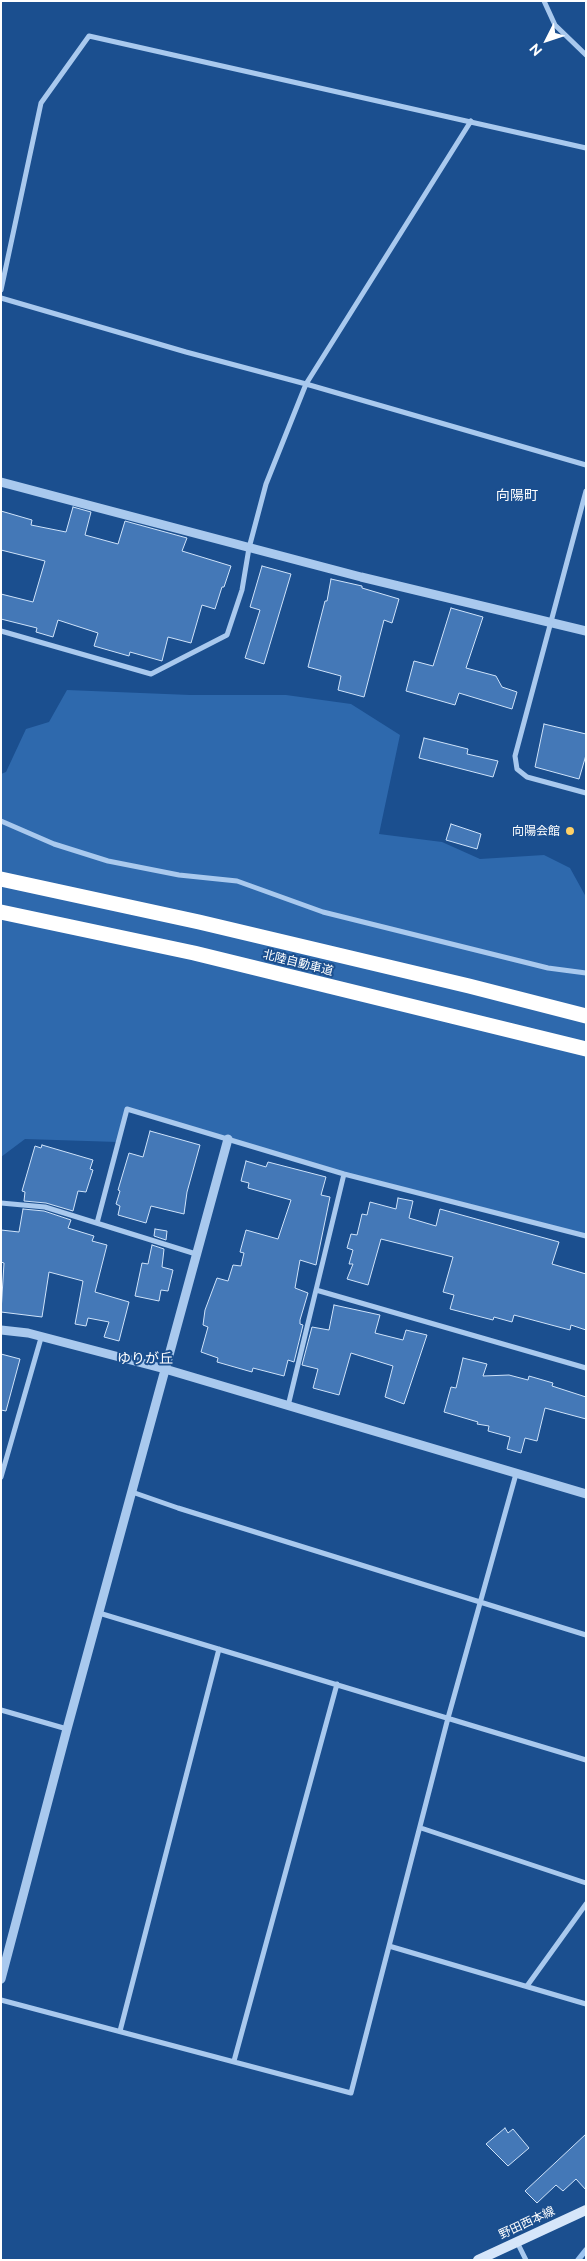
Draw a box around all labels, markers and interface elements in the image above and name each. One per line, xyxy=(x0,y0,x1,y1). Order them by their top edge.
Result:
north arrow xyxy=(522,15,572,65)
text: N xyxy=(526,41,545,59)
district label: 向陽町 xyxy=(496,488,538,504)
place label: 向陽会館 xyxy=(512,824,560,838)
marker: 向陽会館 xyxy=(564,825,576,837)
street label: 北陸自動車道 xyxy=(261,947,335,979)
district label: ゆりが丘 xyxy=(117,1351,173,1367)
street label: 野田西本線 xyxy=(497,2204,557,2242)

